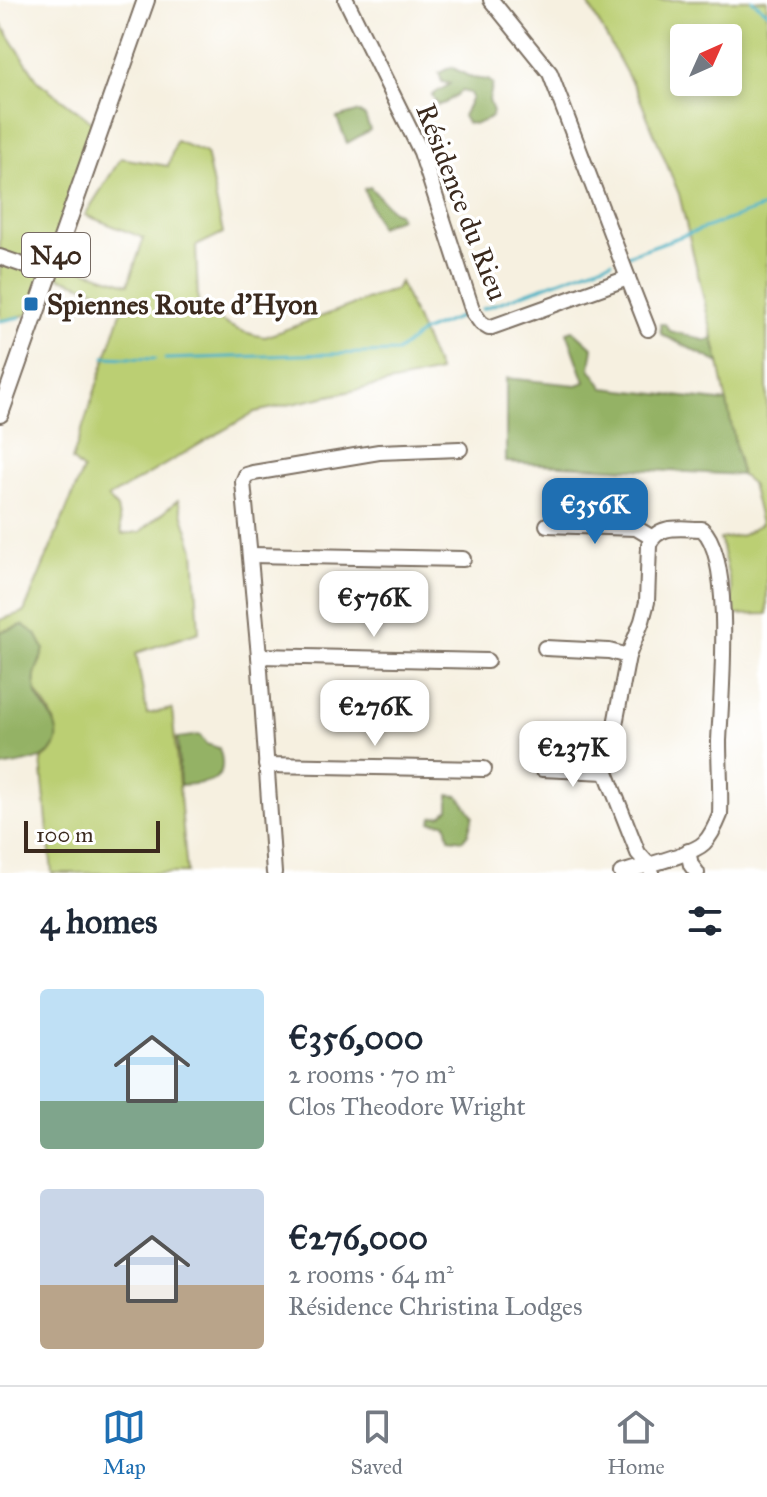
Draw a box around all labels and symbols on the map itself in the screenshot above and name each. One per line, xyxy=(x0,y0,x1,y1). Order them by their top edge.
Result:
north arrow xyxy=(670,24,742,96)
street label: Résidence du Rieu xyxy=(408,99,516,306)
road number: N40 xyxy=(22,233,90,277)
place label: Spiennes Route d'Hyon xyxy=(47,287,318,322)
marker: Spiennes Route d'Hyon xyxy=(22,295,40,313)
pin: €356K xyxy=(539,478,651,546)
pin: €576K xyxy=(318,571,430,639)
pin: €276K xyxy=(319,680,431,748)
pin: €237K xyxy=(517,721,629,789)
scale bar xyxy=(24,817,160,853)

